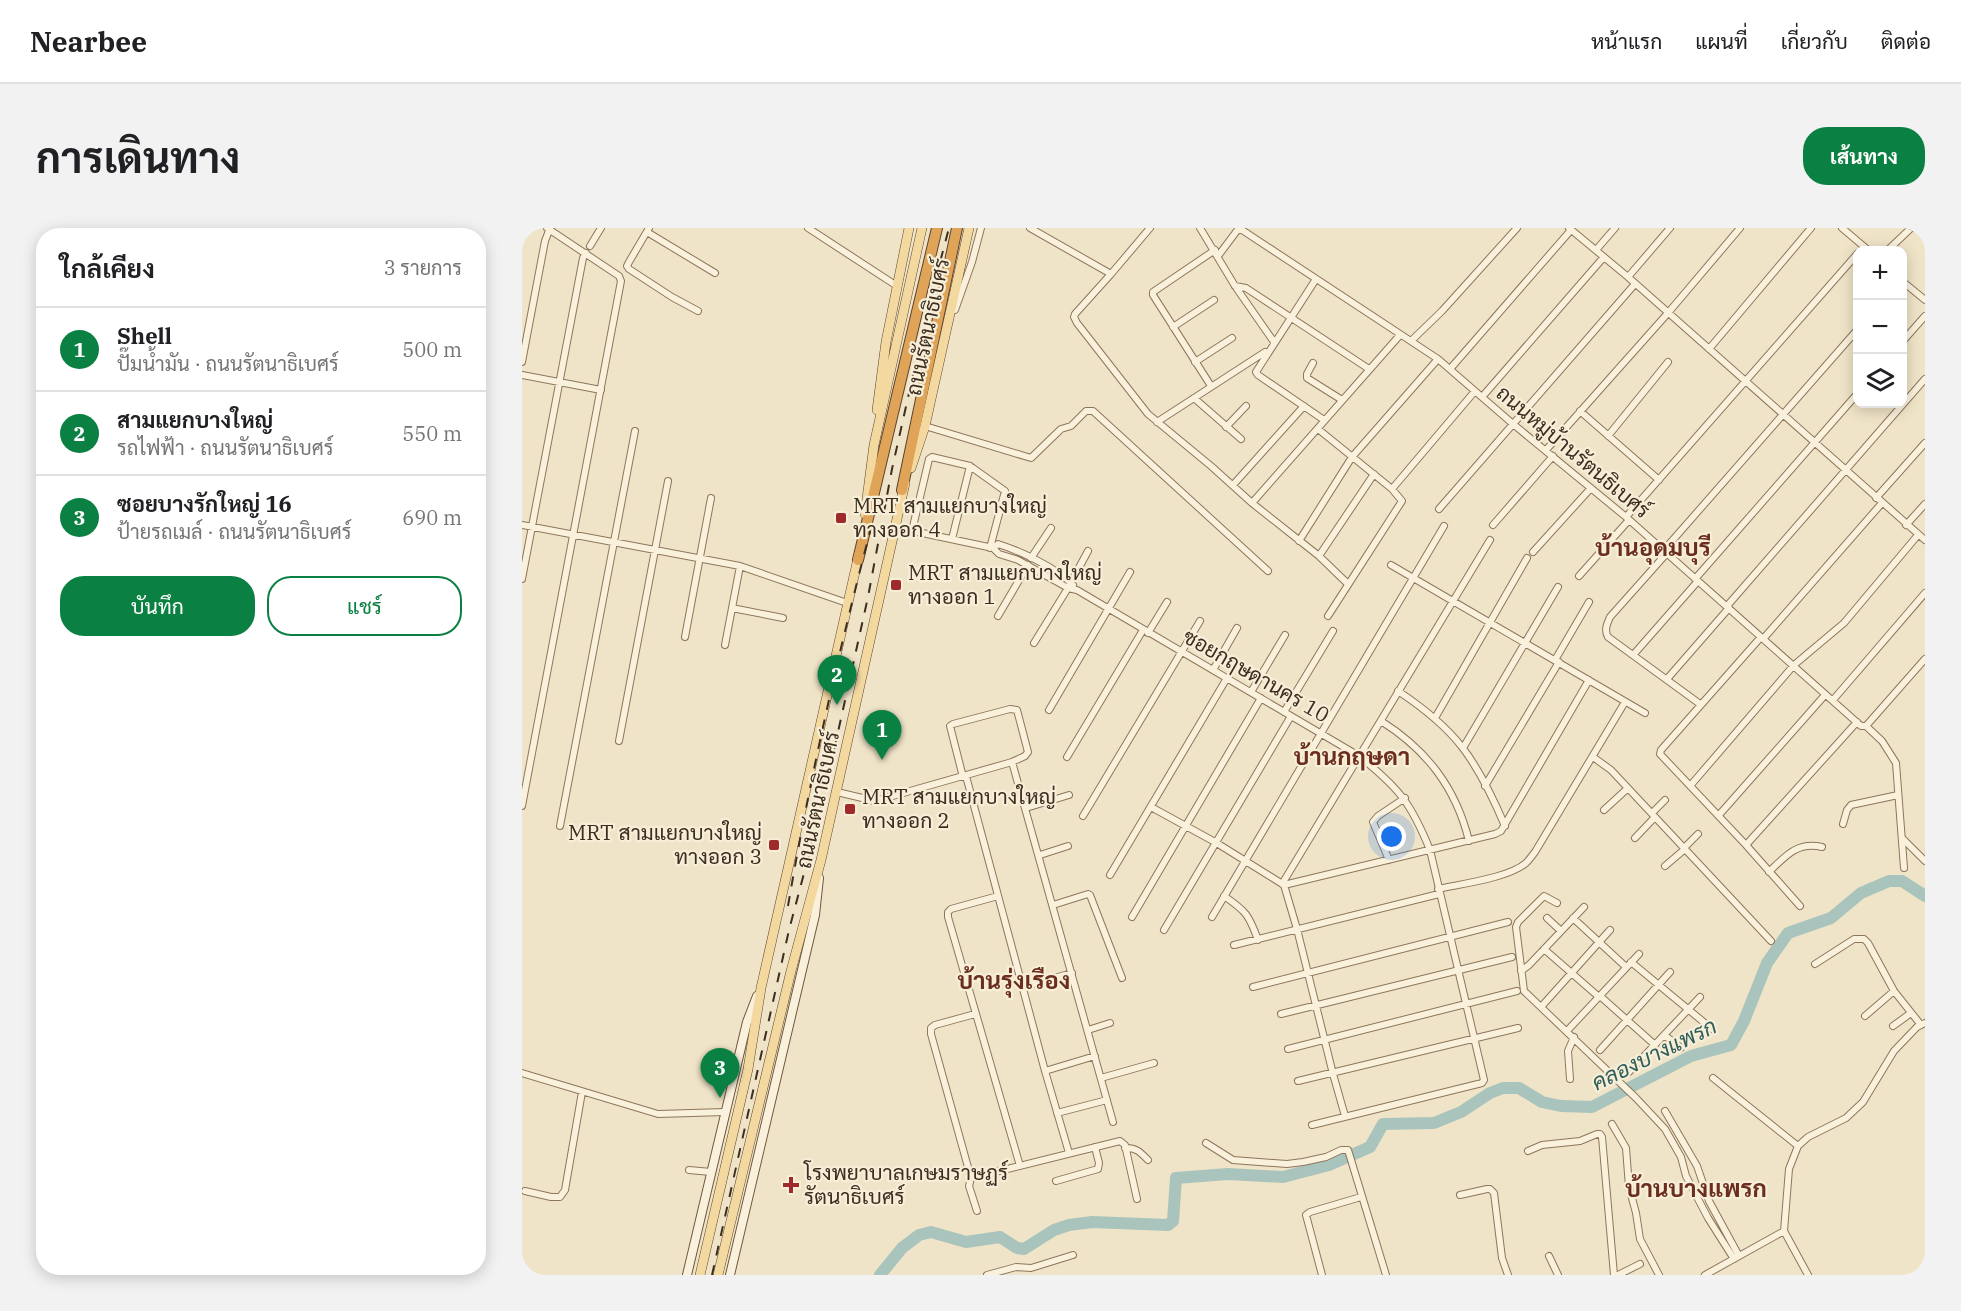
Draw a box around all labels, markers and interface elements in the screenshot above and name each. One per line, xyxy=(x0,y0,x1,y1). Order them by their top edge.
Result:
text: Nearbee xyxy=(30,23,147,60)
text: หน้าแรก xyxy=(1591,27,1662,55)
text: แผนที่ xyxy=(1695,27,1748,55)
text: เกี่ยวกับ xyxy=(1781,27,1848,55)
text: ติดต่อ xyxy=(1881,27,1931,55)
button: เส้นทาง xyxy=(1803,127,1925,185)
text: การเดินทาง xyxy=(36,130,240,185)
map controls xyxy=(1853,246,1907,408)
button: + xyxy=(1853,246,1907,300)
text: ใกล้เคียง xyxy=(60,251,155,285)
text: 3 รายการ xyxy=(384,254,462,281)
street label: ถนนรัตนาธิเบศร์ xyxy=(899,256,955,398)
button: − xyxy=(1853,300,1907,354)
text: Shell xyxy=(117,321,172,350)
text: 1 xyxy=(74,336,86,363)
text: 500 m xyxy=(402,336,462,363)
text: ปั๊มน้ำมัน · ถนนรัตนาธิเบศร์ xyxy=(117,350,339,377)
button: layers xyxy=(1853,354,1907,408)
street label: ถนนหมู่บ้านรัตนธิเบศร์ xyxy=(1489,379,1657,525)
text: สามแยกบางใหญ่ xyxy=(117,405,273,434)
text: 2 xyxy=(74,420,86,447)
text: 550 m xyxy=(402,420,462,447)
text: รถไฟฟ้า · ถนนรัตนาธิเบศร์ xyxy=(117,434,333,461)
text: ซอยบางรักใหญ่ 16 xyxy=(117,489,292,518)
place label: MRT สามแยกบางใหญ่ ทางออก 4 xyxy=(853,491,1047,543)
text: 3 xyxy=(74,504,86,531)
text: 690 m xyxy=(402,504,462,531)
marker: MRT สามแยกบางใหญ่ ทางออก 4 xyxy=(834,511,848,525)
text: ป้ายรถเมล์ · ถนนรัตนาธิเบศร์ xyxy=(117,518,351,545)
district label: บ้านอุดมบุรี xyxy=(1595,531,1711,565)
place label: MRT สามแยกบางใหญ่ ทางออก 1 xyxy=(908,558,1102,610)
button: บันทึก xyxy=(60,576,255,636)
button: แชร์ xyxy=(267,576,462,636)
marker: MRT สามแยกบางใหญ่ ทางออก 1 xyxy=(889,578,903,592)
street label: ซอยกฤษดานคร 10 xyxy=(1178,622,1335,728)
pin: 2 xyxy=(818,656,856,705)
pin: 1 xyxy=(862,710,902,760)
street label: ถนนรัตนาธิเบศร์ xyxy=(789,729,845,871)
district label: บ้านกฤษดา xyxy=(1294,740,1410,772)
place label: MRT สามแยกบางใหญ่ ทางออก 2 xyxy=(862,782,1056,834)
marker: MRT สามแยกบางใหญ่ ทางออก 2 xyxy=(843,802,857,816)
place label: MRT สามแยกบางใหญ่ ทางออก 3 xyxy=(568,818,762,870)
your location xyxy=(1377,822,1406,851)
marker: MRT สามแยกบางใหญ่ ทางออก 3 xyxy=(767,838,781,852)
district label: บ้านรุ่งเรือง xyxy=(958,964,1070,998)
water label: คลองบางแพรก xyxy=(1586,1011,1721,1096)
pin: 3 xyxy=(700,1048,740,1098)
place label: โรงพยาบาลเกษมราษฏร์ รัตนาธิเบศร์ xyxy=(803,1158,1008,1210)
district label: บ้านบางแพรก xyxy=(1625,1172,1767,1204)
marker: โรงพยาบาลเกษมราษฏร์ รัตนาธิเบศร์ xyxy=(782,1176,800,1194)

